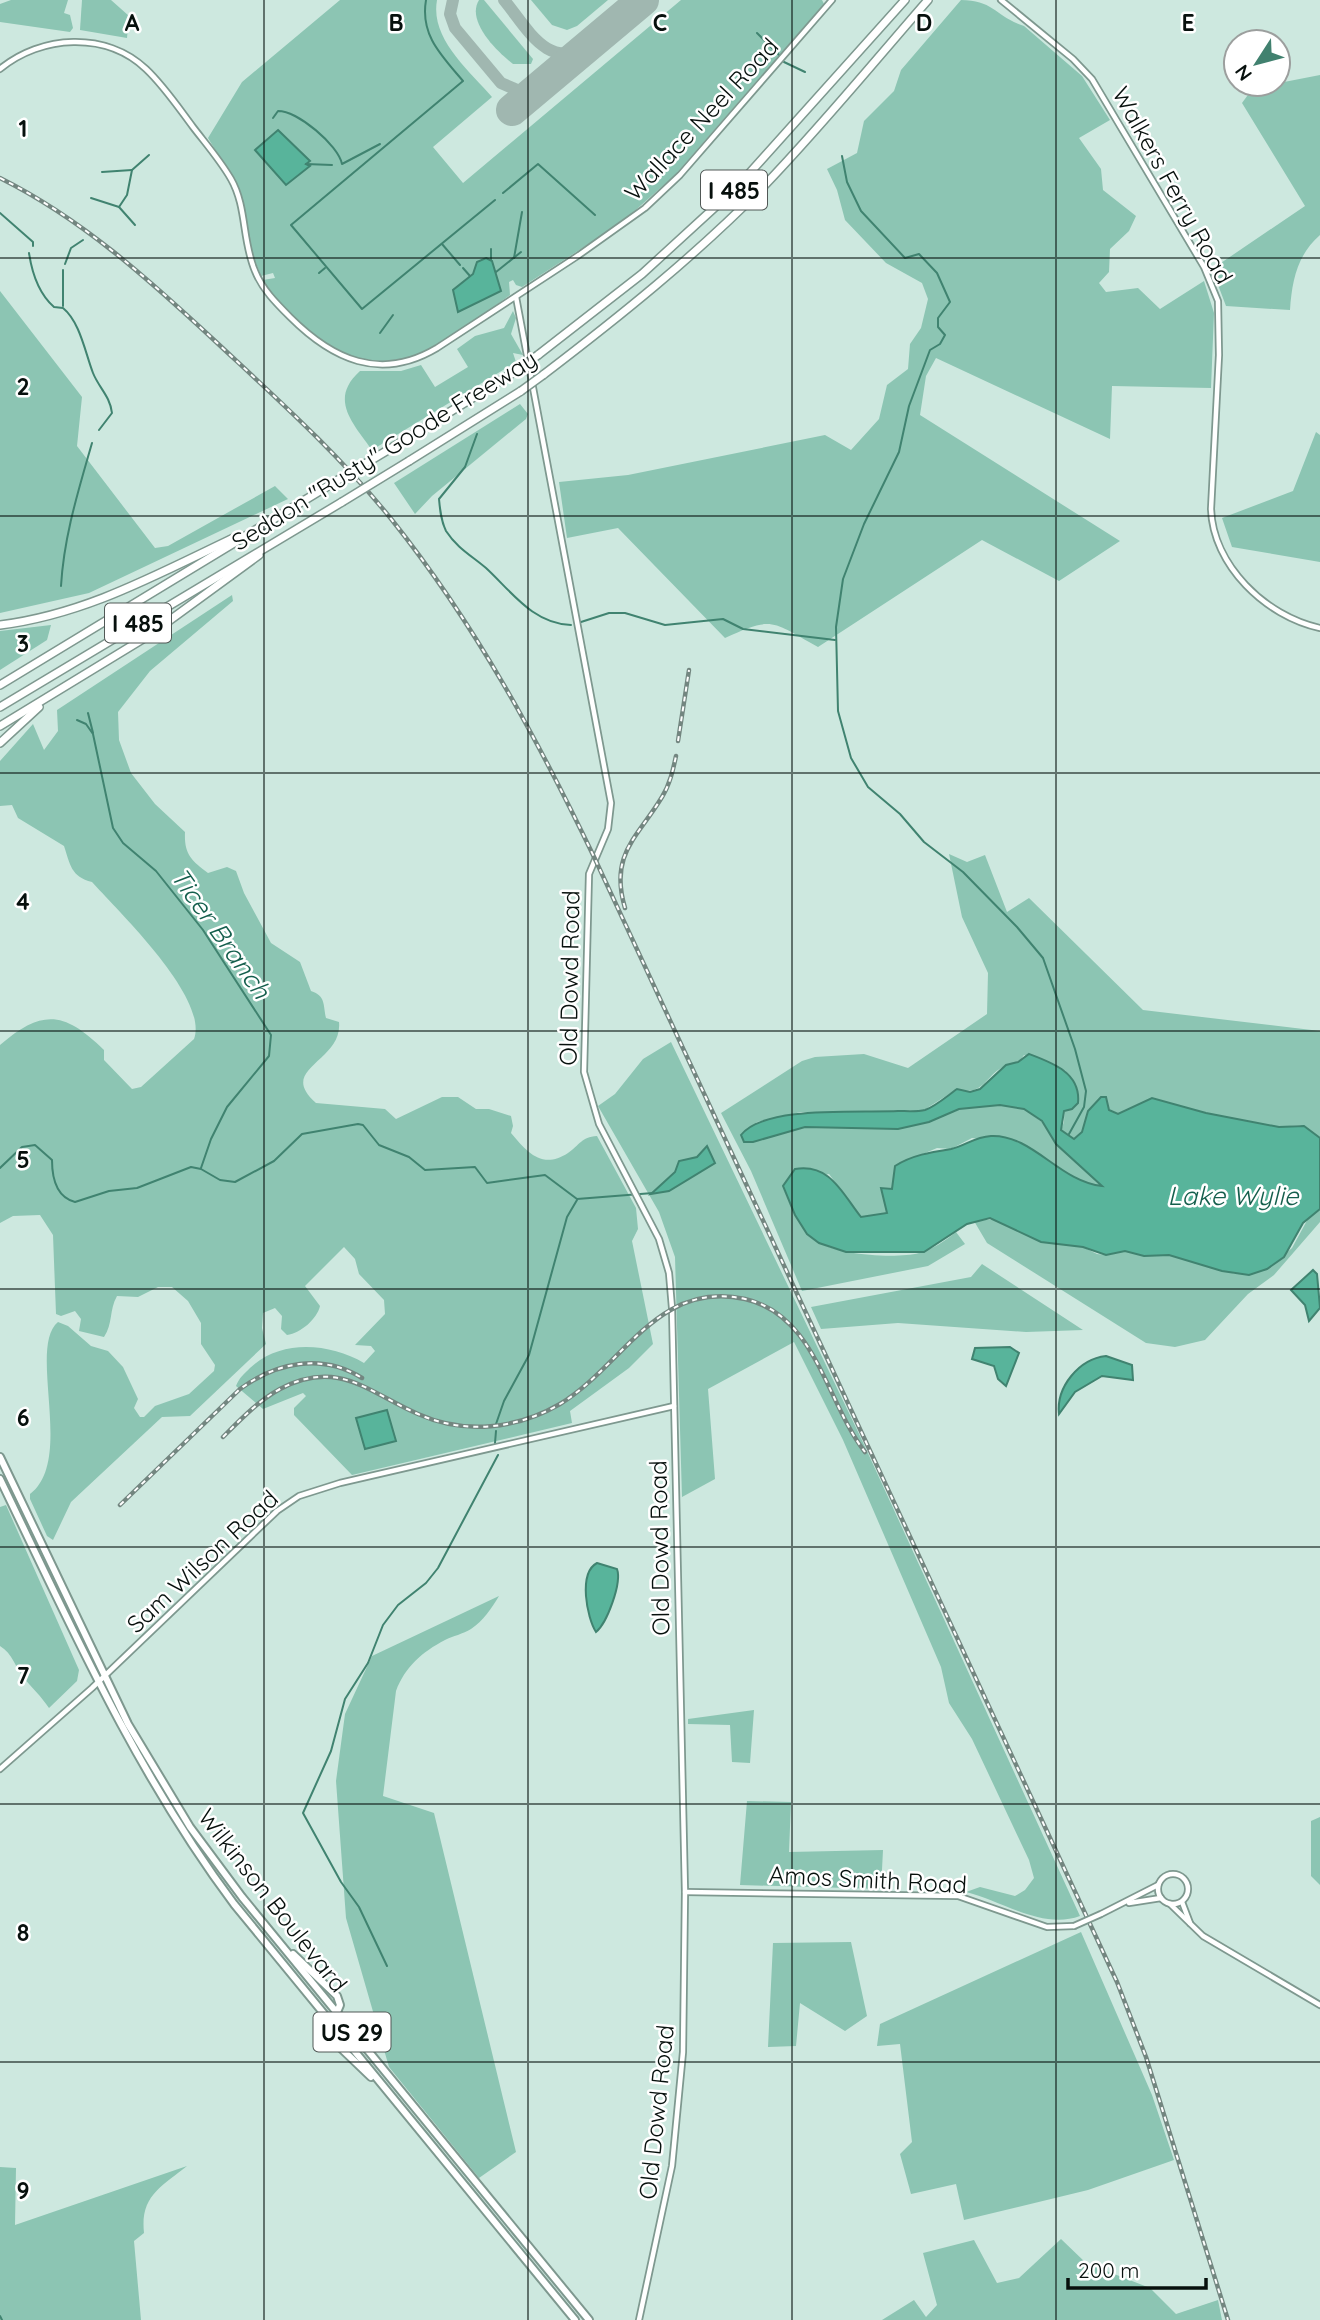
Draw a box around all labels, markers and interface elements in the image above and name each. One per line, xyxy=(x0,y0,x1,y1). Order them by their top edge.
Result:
text: A xyxy=(125,8,140,37)
text: B xyxy=(388,8,404,37)
text: C xyxy=(653,8,667,37)
text: D xyxy=(916,8,932,37)
text: E xyxy=(1181,8,1195,37)
north arrow xyxy=(1222,28,1292,98)
street label: Wallace Neel Road xyxy=(618,31,784,207)
text: N xyxy=(1229,60,1257,86)
street label: Walkers Ferry Road xyxy=(1106,81,1240,289)
text: 1 xyxy=(19,114,27,143)
road number: I 485 xyxy=(701,170,767,210)
street label: Seddon "Rusty" Goode Freeway xyxy=(226,343,542,557)
text: 2 xyxy=(16,372,30,401)
road number: I 485 xyxy=(105,604,171,642)
text: 3 xyxy=(17,629,29,658)
water label: Ticer Branch xyxy=(164,861,279,1006)
text: 4 xyxy=(16,887,30,916)
street label: Old Dowd Road xyxy=(552,890,586,1066)
text: 5 xyxy=(16,1145,30,1174)
water label: Lake Wylie xyxy=(1168,1179,1300,1212)
text: 6 xyxy=(17,1403,29,1432)
street label: Old Dowd Road xyxy=(642,1460,676,1636)
street label: Sam Wilson Road xyxy=(120,1483,284,1639)
text: 7 xyxy=(17,1661,30,1690)
street label: Wilkinson Boulevard xyxy=(192,1802,354,1998)
street label: Amos Smith Road xyxy=(768,1859,968,1899)
text: 8 xyxy=(17,1918,29,1947)
road number: US 29 xyxy=(314,2012,390,2052)
street label: Old Dowd Road xyxy=(632,2023,680,2201)
text: 9 xyxy=(16,2176,30,2205)
scale bar xyxy=(1068,2246,1206,2290)
text: 200 m xyxy=(1078,2257,1140,2283)

